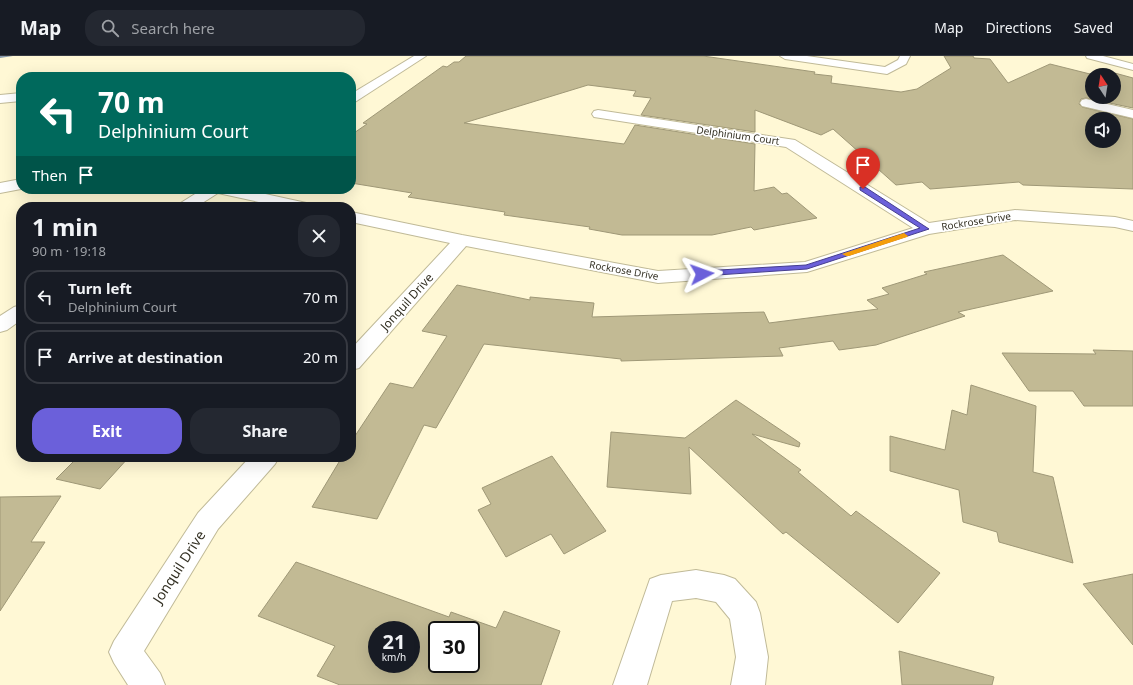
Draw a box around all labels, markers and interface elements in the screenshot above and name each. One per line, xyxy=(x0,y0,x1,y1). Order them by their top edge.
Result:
search box xyxy=(85,10,365,46)
text: Map xyxy=(20,15,61,41)
icon: search xyxy=(99,17,121,39)
text: Search here xyxy=(131,18,215,38)
text: Map xyxy=(934,18,963,37)
text: Directions xyxy=(985,18,1052,37)
text: Saved xyxy=(1074,18,1113,37)
north arrow xyxy=(1085,68,1121,104)
map controls xyxy=(1085,68,1121,148)
text: 70 m xyxy=(98,83,165,121)
icon: left xyxy=(32,88,84,140)
button: sound xyxy=(1085,112,1121,148)
text: Delphinium Court xyxy=(98,119,249,143)
street label: Delphinium Court xyxy=(696,122,781,148)
pin xyxy=(846,148,880,189)
icon: arrive xyxy=(852,154,874,176)
icon: arrive xyxy=(75,164,97,186)
text: Then xyxy=(32,165,67,185)
street label: Rockrose Drive xyxy=(940,209,1012,233)
text: 1 min xyxy=(32,210,98,243)
button: close xyxy=(298,215,340,257)
text: 90 m · 19:18 xyxy=(32,242,106,260)
position arrow xyxy=(681,253,723,295)
street label: Rockrose Drive xyxy=(588,257,660,283)
street label: Jonquil Drive xyxy=(376,269,437,335)
text: Turn left xyxy=(68,278,132,298)
icon: left xyxy=(34,286,56,308)
text: 70 m xyxy=(303,287,338,307)
text: Delphinium Court xyxy=(68,298,177,316)
icon: arrive xyxy=(34,346,56,368)
text: Arrive at destination xyxy=(68,347,223,367)
text: 20 m xyxy=(303,347,338,367)
button: Exit xyxy=(32,408,182,454)
button: Share xyxy=(190,408,340,454)
street label: Jonquil Drive xyxy=(147,526,209,609)
speed limit sign: 30 xyxy=(428,621,480,673)
text: 21 xyxy=(383,628,405,655)
text: km/h xyxy=(382,650,406,664)

